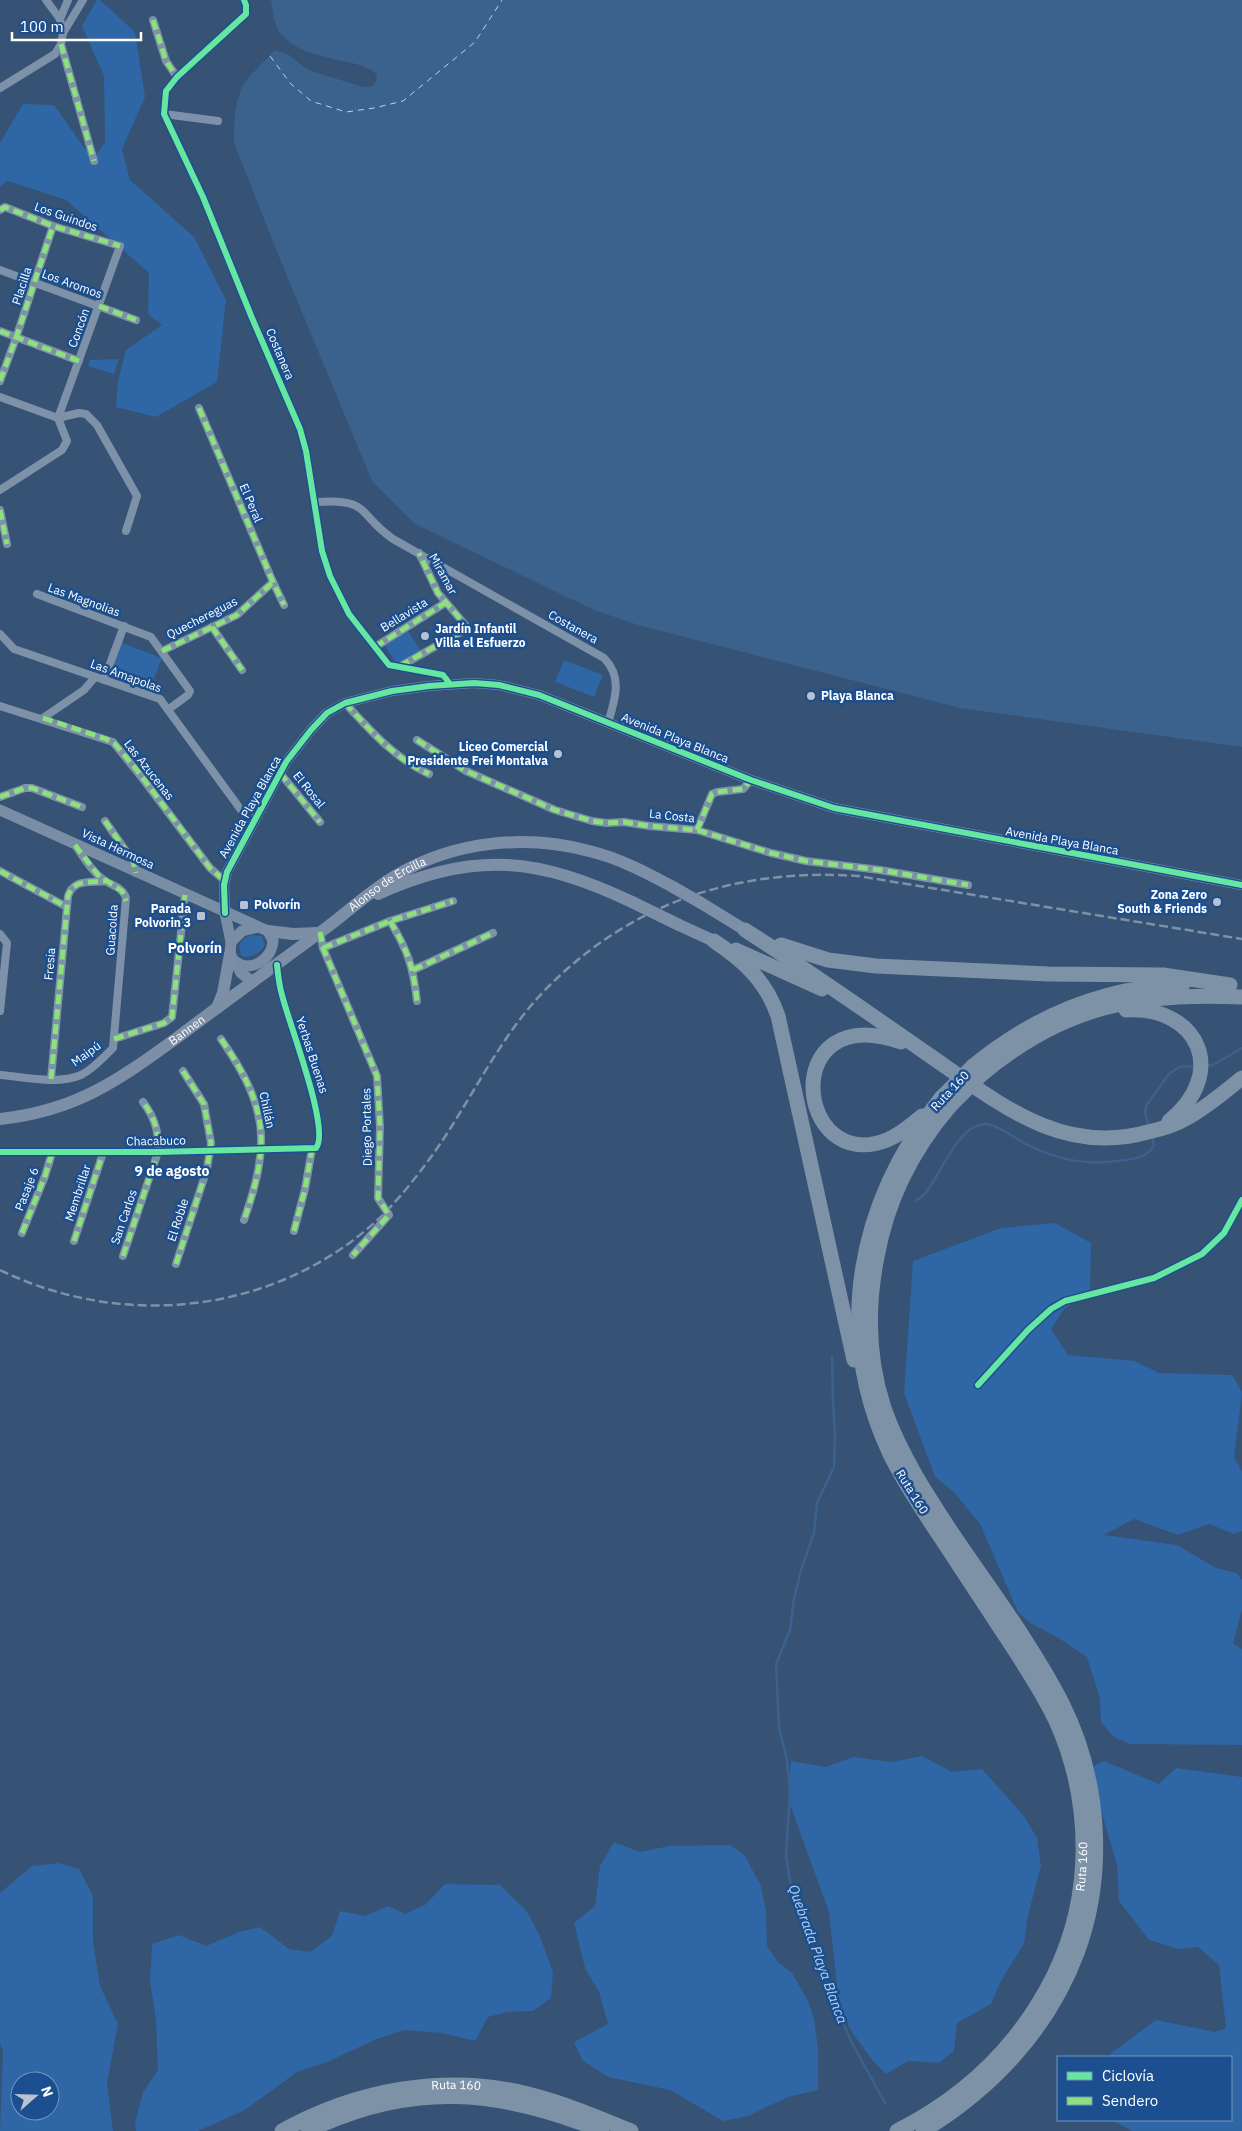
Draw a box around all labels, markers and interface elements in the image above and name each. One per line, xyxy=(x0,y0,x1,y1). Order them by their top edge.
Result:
scale bar xyxy=(12,10,141,42)
text: 100 m xyxy=(20,17,64,36)
street label: Los Guindos xyxy=(33,199,100,234)
street label: Placilla xyxy=(8,264,35,307)
street label: Los Aromos xyxy=(40,266,105,301)
street label: Concón xyxy=(65,306,93,349)
street label: Costanera xyxy=(263,326,298,382)
street label: El Peral xyxy=(237,481,266,524)
street label: Miramar xyxy=(426,551,461,598)
street label: Las Magnolias xyxy=(46,580,122,620)
street label: Quechereguas xyxy=(164,593,240,642)
street label: Bellavista xyxy=(377,594,430,635)
street label: Costanera xyxy=(546,607,601,647)
place label: Jardín Infantil Villa el Esfuerzo xyxy=(435,621,526,650)
marker: Jardín Infantil Villa el Esfuerzo xyxy=(419,630,431,642)
street label: Las Amapolas xyxy=(88,656,164,695)
place label: Playa Blanca xyxy=(821,688,894,703)
marker: Playa Blanca xyxy=(805,690,817,702)
street label: Avenida Playa Blanca xyxy=(619,709,732,766)
street label: Las Azucenas xyxy=(121,736,178,803)
place label: Liceo Comercial Presidente Frei Montalva xyxy=(408,739,548,768)
marker: Liceo Comercial Presidente Frei Montalva xyxy=(552,748,564,760)
street label: Avenida Playa Blanca xyxy=(215,752,284,860)
street label: El Rosal xyxy=(290,768,329,811)
street label: La Costa xyxy=(648,806,696,825)
street label: Avenida Playa Blanca xyxy=(1004,823,1120,858)
street label: Vista Hermosa xyxy=(79,825,157,872)
street label: Alonso de Ercilla xyxy=(345,853,429,914)
place label: Zona Zero South & Friends xyxy=(1117,887,1207,916)
marker: Zona Zero South & Friends xyxy=(1211,896,1223,908)
place label: Polvorín xyxy=(254,897,301,912)
marker: Polvorín xyxy=(238,899,250,911)
place label: Parada Polvorin 3 xyxy=(134,901,191,930)
street label: Guacolda xyxy=(102,903,121,956)
marker: Parada Polvorin 3 xyxy=(195,910,207,922)
district label: Polvorín xyxy=(168,939,222,957)
street label: Fresia xyxy=(41,946,58,981)
street label: Bannen xyxy=(166,1011,208,1048)
street label: Yerbas Buenas xyxy=(293,1015,332,1095)
street label: Maipú xyxy=(68,1038,103,1069)
street label: Ruta 160 xyxy=(927,1067,972,1114)
street label: Diego Portales xyxy=(358,1088,375,1166)
street label: Chillán xyxy=(256,1090,279,1130)
street label: Chacabuco xyxy=(126,1132,186,1149)
street label: Membrillar xyxy=(61,1162,94,1223)
district label: 9 de agosto xyxy=(134,1162,210,1180)
street label: Pasaje 6 xyxy=(11,1165,42,1213)
street label: San Carlos xyxy=(107,1187,140,1246)
street label: El Roble xyxy=(164,1196,192,1243)
street label: Ruta 160 xyxy=(893,1467,932,1517)
street label: Ruta 160 xyxy=(1072,1842,1090,1892)
water label: Quebrada Playa Blanca xyxy=(784,1882,852,2026)
legend xyxy=(1057,2056,1232,2121)
text: Ciclovía xyxy=(1102,2066,1154,2085)
north arrow xyxy=(10,2071,60,2121)
street label: Ruta 160 xyxy=(431,2077,481,2093)
text: N xyxy=(37,2084,57,2099)
text: Sendero xyxy=(1102,2091,1158,2110)

